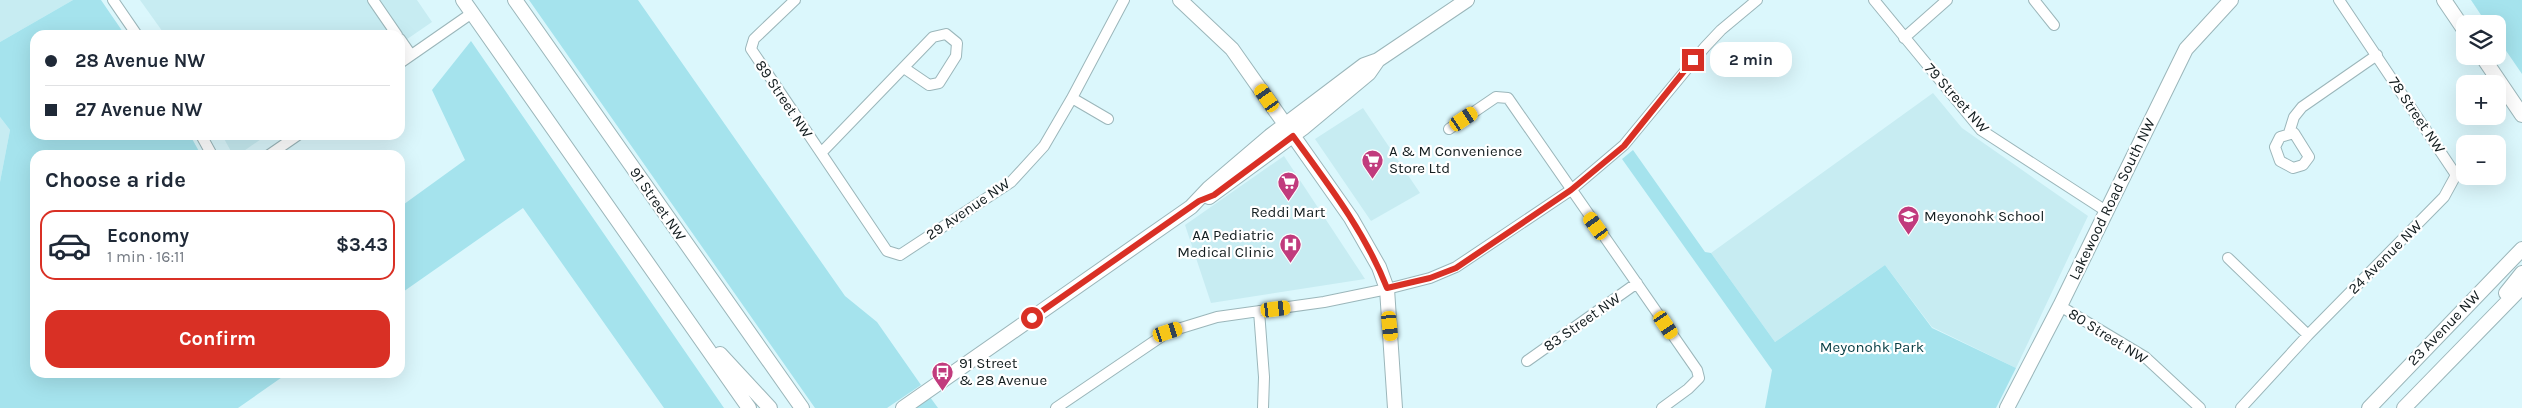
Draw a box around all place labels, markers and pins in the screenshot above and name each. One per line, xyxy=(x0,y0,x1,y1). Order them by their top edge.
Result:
place label: A & M Convenience Store Ltd xyxy=(1389,142,1522,177)
supermarket icon: A & M Convenience Store Ltd xyxy=(1361,148,1385,179)
supermarket icon: Reddi Mart xyxy=(1276,171,1300,202)
place label: Reddi Mart xyxy=(1251,203,1326,221)
school or university icon: Meyonohk School xyxy=(1896,204,1920,235)
place label: Meyonohk School xyxy=(1924,207,2044,225)
place label: AA Pediatric Medical Clinic xyxy=(1177,226,1274,261)
hospital icon: AA Pediatric Medical Clinic xyxy=(1278,232,1302,263)
place label: 91 Street & 28 Avenue xyxy=(959,354,1047,389)
bus stop icon: 91 Street & 28 Avenue xyxy=(931,360,955,391)

